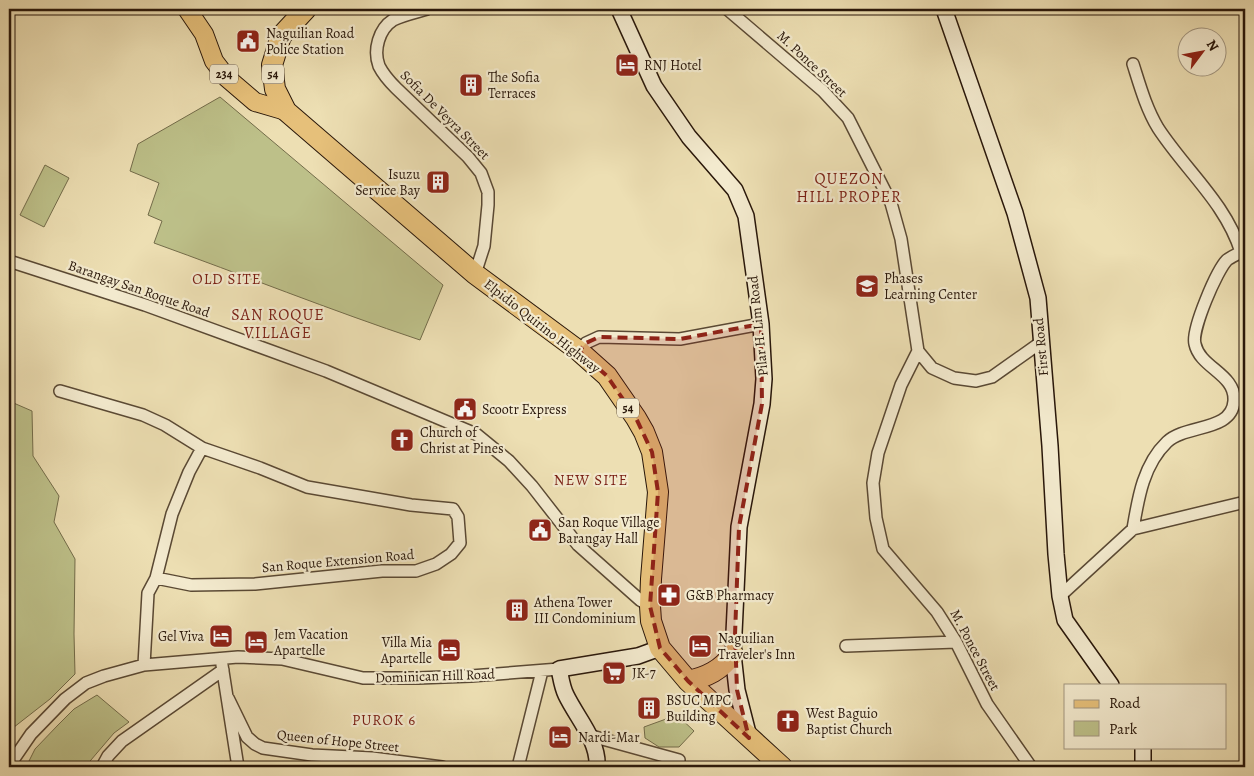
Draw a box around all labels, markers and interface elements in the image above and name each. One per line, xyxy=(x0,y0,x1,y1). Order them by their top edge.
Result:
place label: Naguilian Road Police Station xyxy=(266,24,355,59)
street label: M. Ponce Street xyxy=(773,27,851,102)
public building icon: Naguilian Road Police Station xyxy=(235,28,261,54)
north arrow xyxy=(1176,28,1226,78)
text: N xyxy=(1202,36,1223,55)
hotel icon: RNJ Hotel xyxy=(614,52,640,78)
place label: RNJ Hotel xyxy=(644,56,702,75)
road number: 234 xyxy=(210,64,238,84)
road number: 54 xyxy=(262,64,284,84)
street label: Sofia De Veyra Street xyxy=(396,66,494,164)
place label: The Sofia Terraces xyxy=(488,68,540,103)
building icon: The Sofia Terraces xyxy=(458,72,484,98)
place label: Isuzu Service Bay xyxy=(355,165,421,200)
district label: QUEZON HILL PROPER xyxy=(796,168,902,208)
building icon: Isuzu Service Bay xyxy=(425,169,451,195)
street label: Barangay San Roque Road xyxy=(66,256,213,322)
district label: OLD SITE xyxy=(192,269,262,289)
place label: Phases Learning Center xyxy=(884,269,978,304)
school or university icon: Phases Learning Center xyxy=(854,273,880,299)
street label: Elpidio Quirino Highway xyxy=(480,274,605,378)
street label: Pilar H. Lim Road xyxy=(743,274,773,377)
district label: SAN ROQUE VILLAGE xyxy=(231,304,325,344)
street label: First Road xyxy=(1029,317,1053,377)
public building icon: Scootr Express xyxy=(452,396,478,422)
road number: 54 xyxy=(617,398,639,418)
place label: Scootr Express xyxy=(482,400,567,419)
place label: Church of Christ at Pines xyxy=(420,423,504,458)
church icon: Church of Christ at Pines xyxy=(389,427,415,453)
district label: NEW SITE xyxy=(554,470,628,490)
place label: San Roque Village Barangay Hall xyxy=(558,513,660,548)
public building icon: San Roque Village Barangay Hall xyxy=(527,517,553,543)
street label: San Roque Extension Road xyxy=(261,545,415,577)
pharmacy icon: G&B Pharmacy xyxy=(656,582,682,608)
place label: G&B Pharmacy xyxy=(686,586,774,605)
place label: Athena Tower III Condominium xyxy=(533,593,636,628)
building icon: Athena Tower III Condominium xyxy=(504,597,530,623)
street label: M. Ponce Street xyxy=(946,606,1005,694)
hotel icon: Gel Viva xyxy=(208,623,234,649)
place label: Jem Vacation Apartelle xyxy=(273,625,349,660)
place label: Gel Viva xyxy=(158,627,204,646)
hotel icon: Jem Vacation Apartelle xyxy=(243,629,269,655)
place label: Naguilian Traveler's Inn xyxy=(718,629,795,664)
place label: Villa Mia Apartelle xyxy=(380,633,432,668)
hotel icon: Naguilian Traveler's Inn xyxy=(687,633,713,659)
hotel icon: Villa Mia Apartelle xyxy=(436,637,462,663)
supermarket icon: JK-7 xyxy=(601,660,627,686)
street label: Dominican Hill Road xyxy=(375,664,496,688)
place label: JK-7 xyxy=(632,664,656,683)
legend xyxy=(1064,684,1226,748)
place label: BSUC MPC Building xyxy=(666,691,731,726)
text: Road xyxy=(1109,693,1141,713)
building icon: BSUC MPC Building xyxy=(636,695,662,721)
place label: West Baguio Baptist Church xyxy=(805,704,893,739)
church icon: West Baguio Baptist Church xyxy=(775,708,801,734)
district label: PUROK 6 xyxy=(352,710,416,730)
text: Park xyxy=(1109,719,1138,739)
hotel icon: Nardi-Mar xyxy=(547,724,573,750)
street label: Queen of Hope Street xyxy=(276,725,400,757)
place label: Nardi-Mar xyxy=(578,728,640,747)

